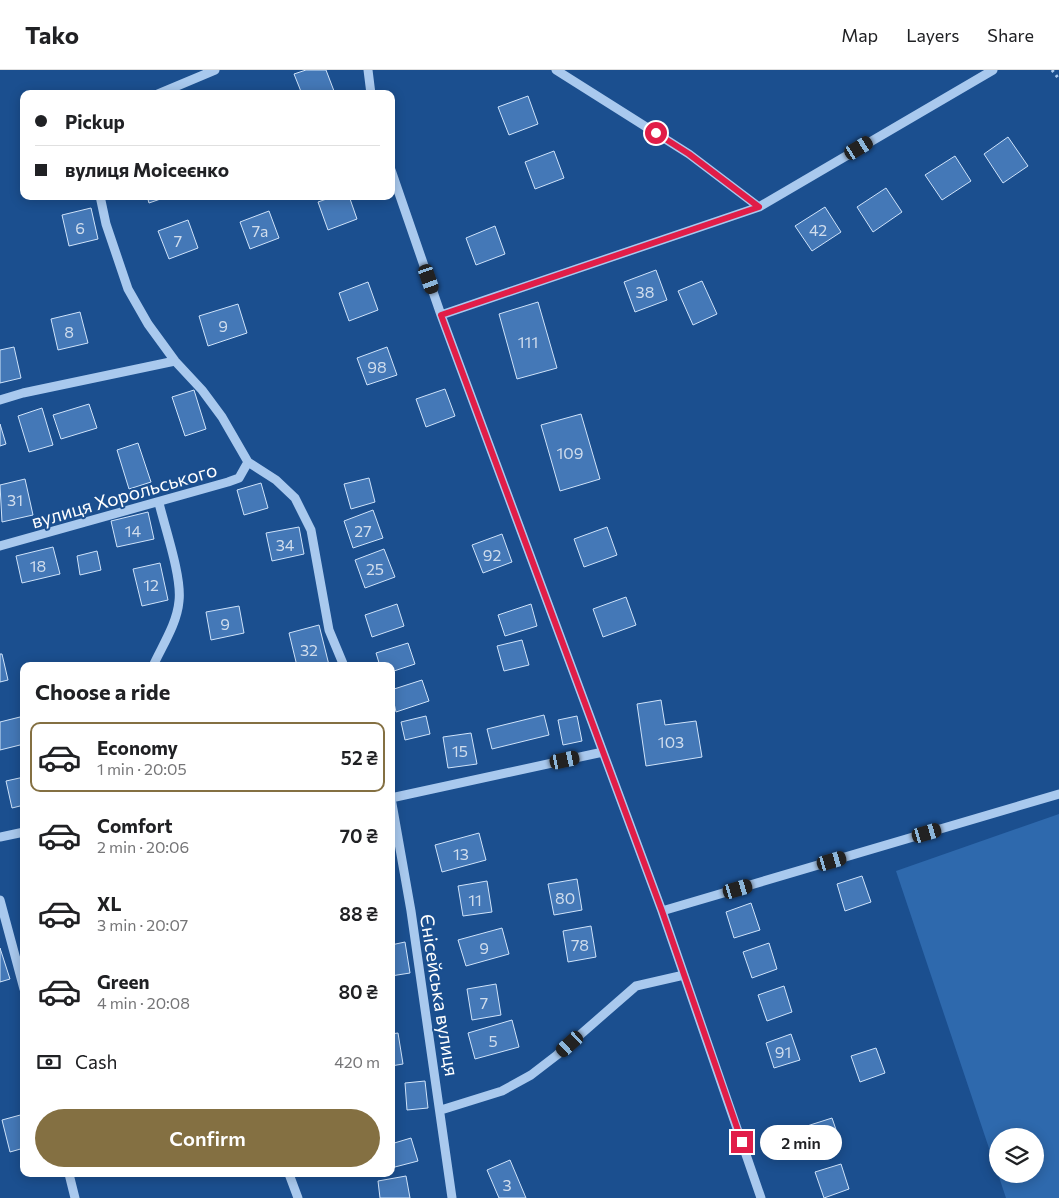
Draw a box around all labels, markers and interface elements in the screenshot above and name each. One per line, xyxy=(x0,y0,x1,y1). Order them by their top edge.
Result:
text: Tako xyxy=(25,20,79,49)
text: Map xyxy=(841,24,878,46)
text: Layers xyxy=(906,24,959,46)
text: Share xyxy=(987,24,1034,46)
text: Pickup xyxy=(65,110,125,133)
route start xyxy=(645,122,667,144)
car xyxy=(842,134,875,162)
text: вулиця Моісеєнко xyxy=(65,158,229,181)
house number: 6 xyxy=(75,218,85,237)
house number: 42 xyxy=(809,220,827,239)
house number: 7а xyxy=(252,221,268,240)
house number: 7 xyxy=(174,231,182,250)
car xyxy=(417,262,440,296)
house number: 38 xyxy=(636,282,654,301)
house number: 9 xyxy=(218,316,228,335)
house number: 8 xyxy=(64,322,74,341)
house number: 111 xyxy=(518,332,538,351)
house number: 98 xyxy=(367,357,387,376)
house number: 109 xyxy=(557,443,584,462)
street label: вулиця Хорольського xyxy=(28,457,220,533)
house number: 31 xyxy=(7,490,23,509)
house number: 14 xyxy=(125,521,142,540)
house number: 27 xyxy=(354,521,372,540)
house number: 34 xyxy=(276,535,295,554)
house number: 92 xyxy=(483,545,501,564)
house number: 18 xyxy=(30,556,46,575)
house number: 25 xyxy=(366,559,384,578)
house number: 12 xyxy=(143,575,159,594)
house number: 9 xyxy=(220,614,230,633)
house number: 32 xyxy=(300,640,318,659)
text: Choose a ride xyxy=(35,678,170,705)
house number: 103 xyxy=(658,732,684,751)
icon: car xyxy=(37,735,82,780)
text: Economy xyxy=(97,736,178,759)
house number: 15 xyxy=(452,741,468,760)
text: 52 ₴ xyxy=(341,746,378,769)
car xyxy=(548,750,581,770)
text: 1 min · 20:05 xyxy=(97,759,187,778)
icon: car xyxy=(37,813,82,858)
text: Comfort xyxy=(97,814,173,837)
car xyxy=(910,822,943,844)
text: 70 ₴ xyxy=(340,824,378,847)
text: 2 min · 20:06 xyxy=(97,837,189,856)
house number: 13 xyxy=(453,844,469,863)
car xyxy=(815,850,848,872)
car xyxy=(721,878,754,900)
house number: 80 xyxy=(555,888,575,907)
house number: 11 xyxy=(468,890,482,909)
icon: car xyxy=(37,891,82,936)
text: XL xyxy=(97,892,122,915)
text: 88 ₴ xyxy=(339,902,378,925)
street label: Єнісейська вулиця xyxy=(416,912,464,1078)
text: 3 min · 20:07 xyxy=(97,915,188,934)
house number: 78 xyxy=(571,935,589,954)
house number: 9 xyxy=(479,938,489,957)
icon: car xyxy=(37,969,82,1014)
text: Green xyxy=(97,970,149,993)
text: 80 ₴ xyxy=(338,980,378,1003)
text: 4 min · 20:08 xyxy=(97,993,190,1012)
house number: 7 xyxy=(480,993,488,1012)
car xyxy=(553,1028,586,1060)
house number: 5 xyxy=(488,1031,498,1050)
house number: 91 xyxy=(775,1042,791,1061)
icon: cash xyxy=(35,1048,63,1076)
text: Cash xyxy=(75,1050,117,1073)
text: 420 m xyxy=(334,1052,380,1071)
button: Confirm xyxy=(35,1109,380,1167)
callout: 2 min xyxy=(760,1124,842,1160)
map controls xyxy=(989,1128,1044,1183)
button: layers xyxy=(989,1128,1044,1183)
route end xyxy=(731,1131,753,1153)
text: 2 min xyxy=(781,1133,821,1152)
house number: 3 xyxy=(502,1175,512,1194)

